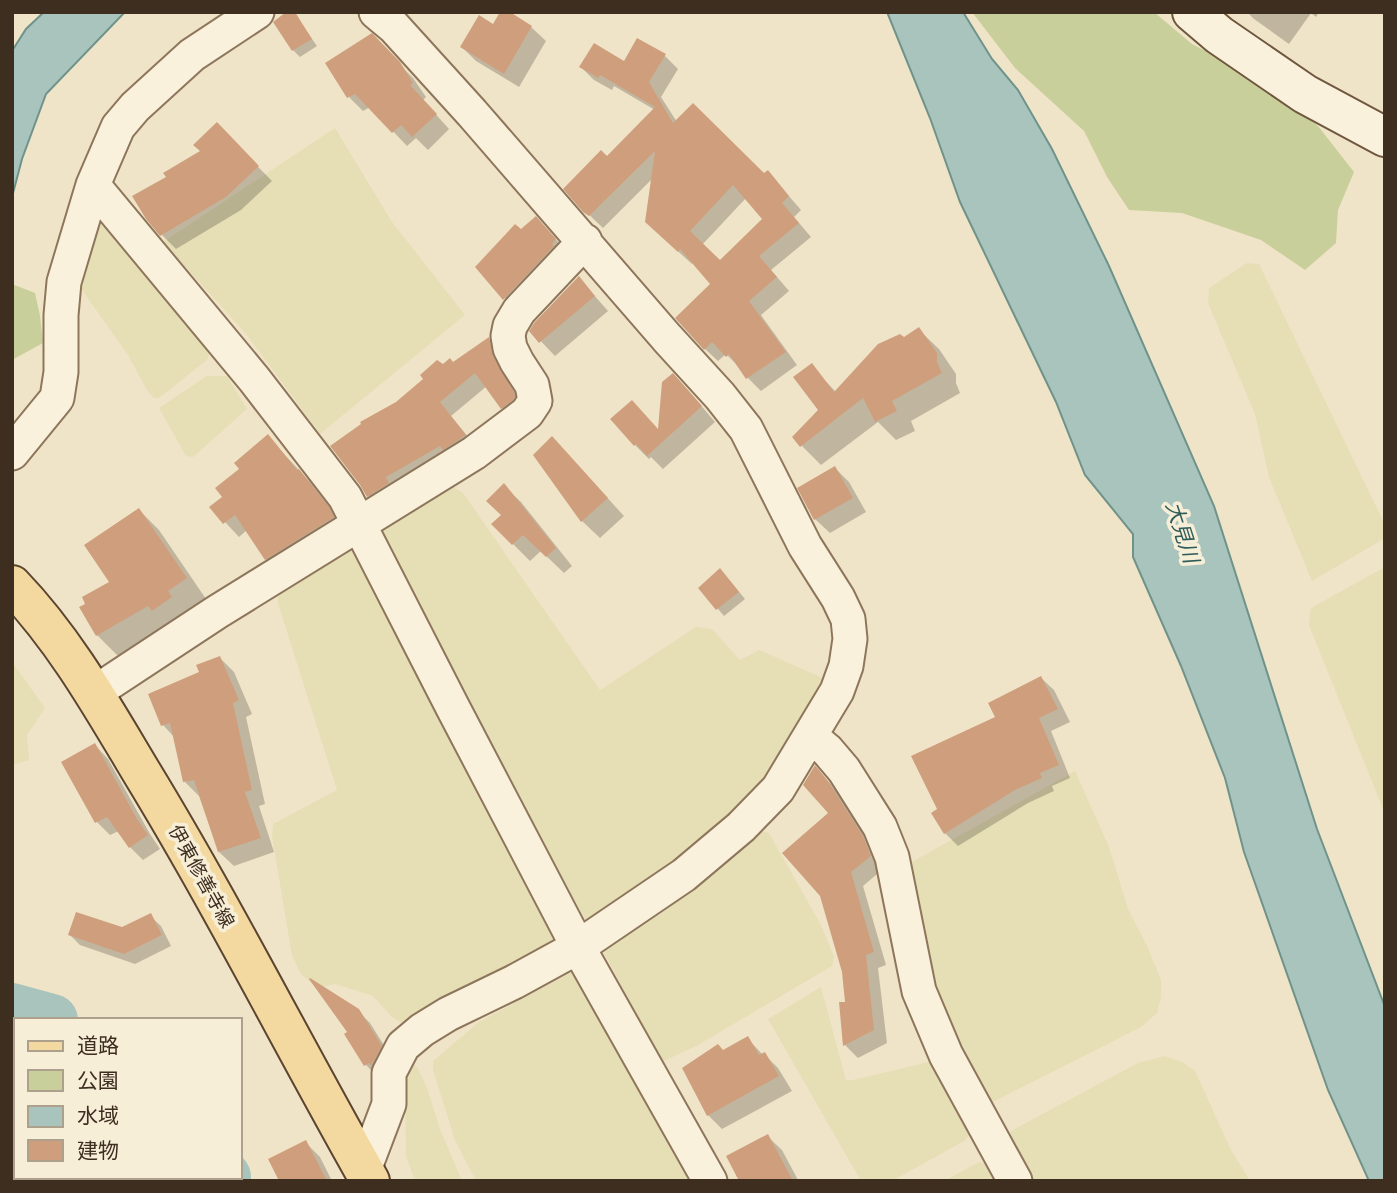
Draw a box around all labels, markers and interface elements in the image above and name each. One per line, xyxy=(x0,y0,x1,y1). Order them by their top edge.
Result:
water label: 大見川 xyxy=(1160,498,1207,568)
street label: 伊東修善寺線 xyxy=(163,820,241,932)
legend xyxy=(14,1018,242,1179)
text: 道路 xyxy=(77,1031,119,1059)
text: 公園 xyxy=(77,1066,119,1094)
text: 水域 xyxy=(77,1101,119,1129)
text: 建物 xyxy=(77,1136,119,1164)

